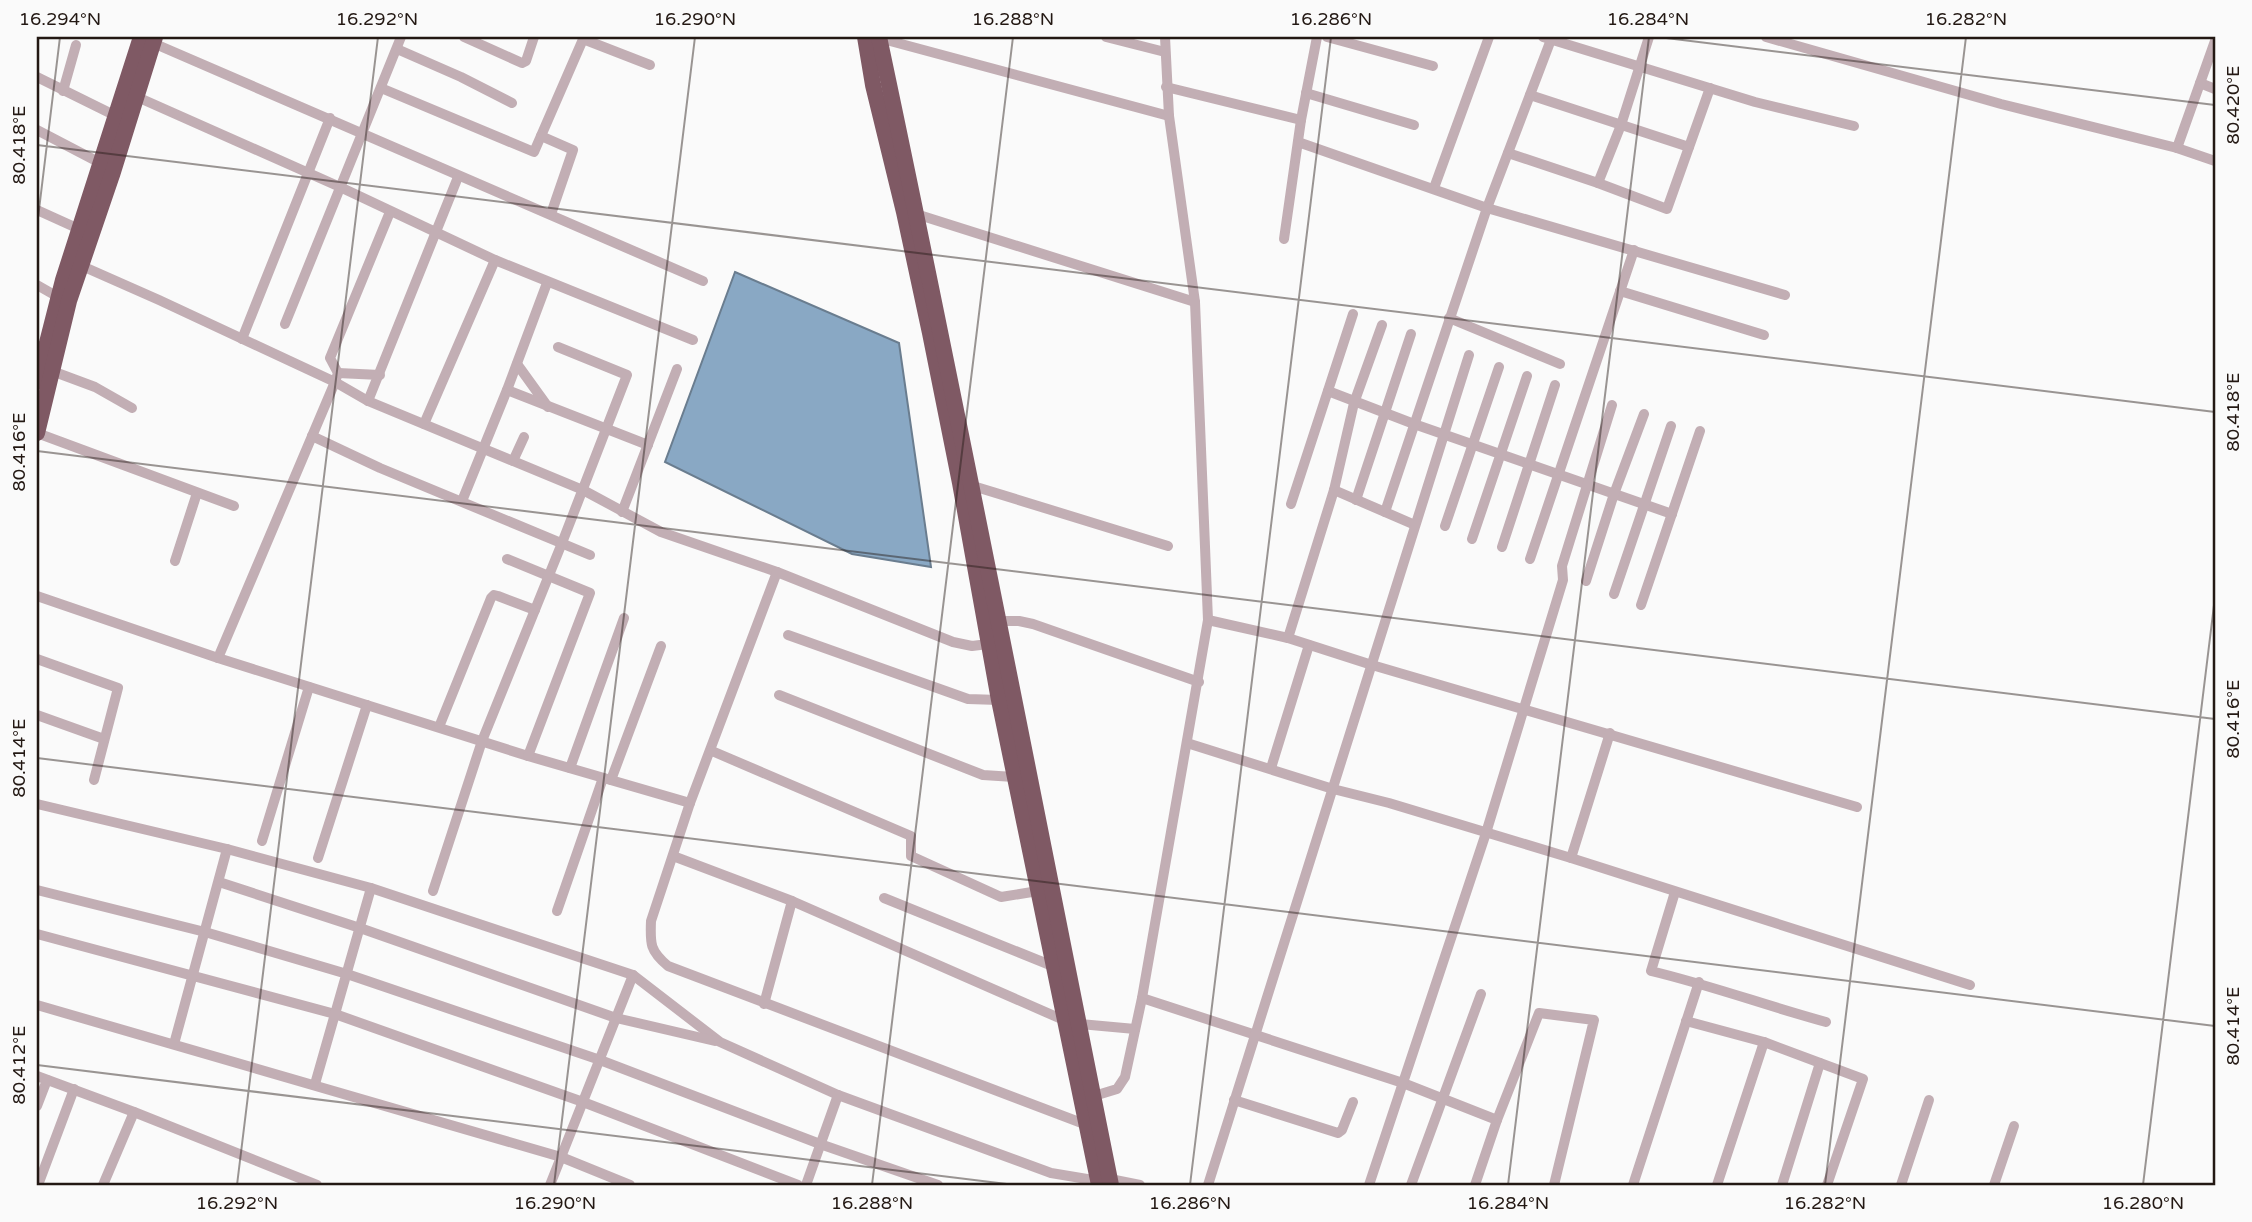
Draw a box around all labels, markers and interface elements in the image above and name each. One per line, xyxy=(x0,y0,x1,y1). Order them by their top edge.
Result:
text: 16.294°N xyxy=(19,8,101,30)
text: 16.292°N xyxy=(336,8,418,30)
text: 16.290°N xyxy=(654,8,736,30)
text: 16.288°N xyxy=(972,8,1054,30)
text: 16.286°N xyxy=(1290,8,1372,30)
text: 16.284°N xyxy=(1607,8,1689,30)
text: 16.282°N xyxy=(1925,8,2007,30)
text: 80.420°E xyxy=(2222,65,2244,145)
text: 80.418°E xyxy=(8,105,30,185)
text: 80.418°E xyxy=(2222,372,2244,452)
text: 80.416°E xyxy=(8,413,30,491)
text: 80.416°E xyxy=(2222,680,2244,758)
text: 80.414°E xyxy=(8,718,30,798)
text: 80.414°E xyxy=(2222,986,2244,1066)
text: 80.412°E xyxy=(8,1025,30,1105)
text: 16.292°N xyxy=(196,1192,278,1214)
text: 16.290°N xyxy=(514,1192,596,1214)
text: 16.288°N xyxy=(831,1192,913,1214)
text: 16.286°N xyxy=(1149,1192,1231,1214)
text: 16.284°N xyxy=(1467,1192,1549,1214)
text: 16.282°N xyxy=(1784,1192,1866,1214)
text: 16.280°N xyxy=(2102,1192,2184,1214)

